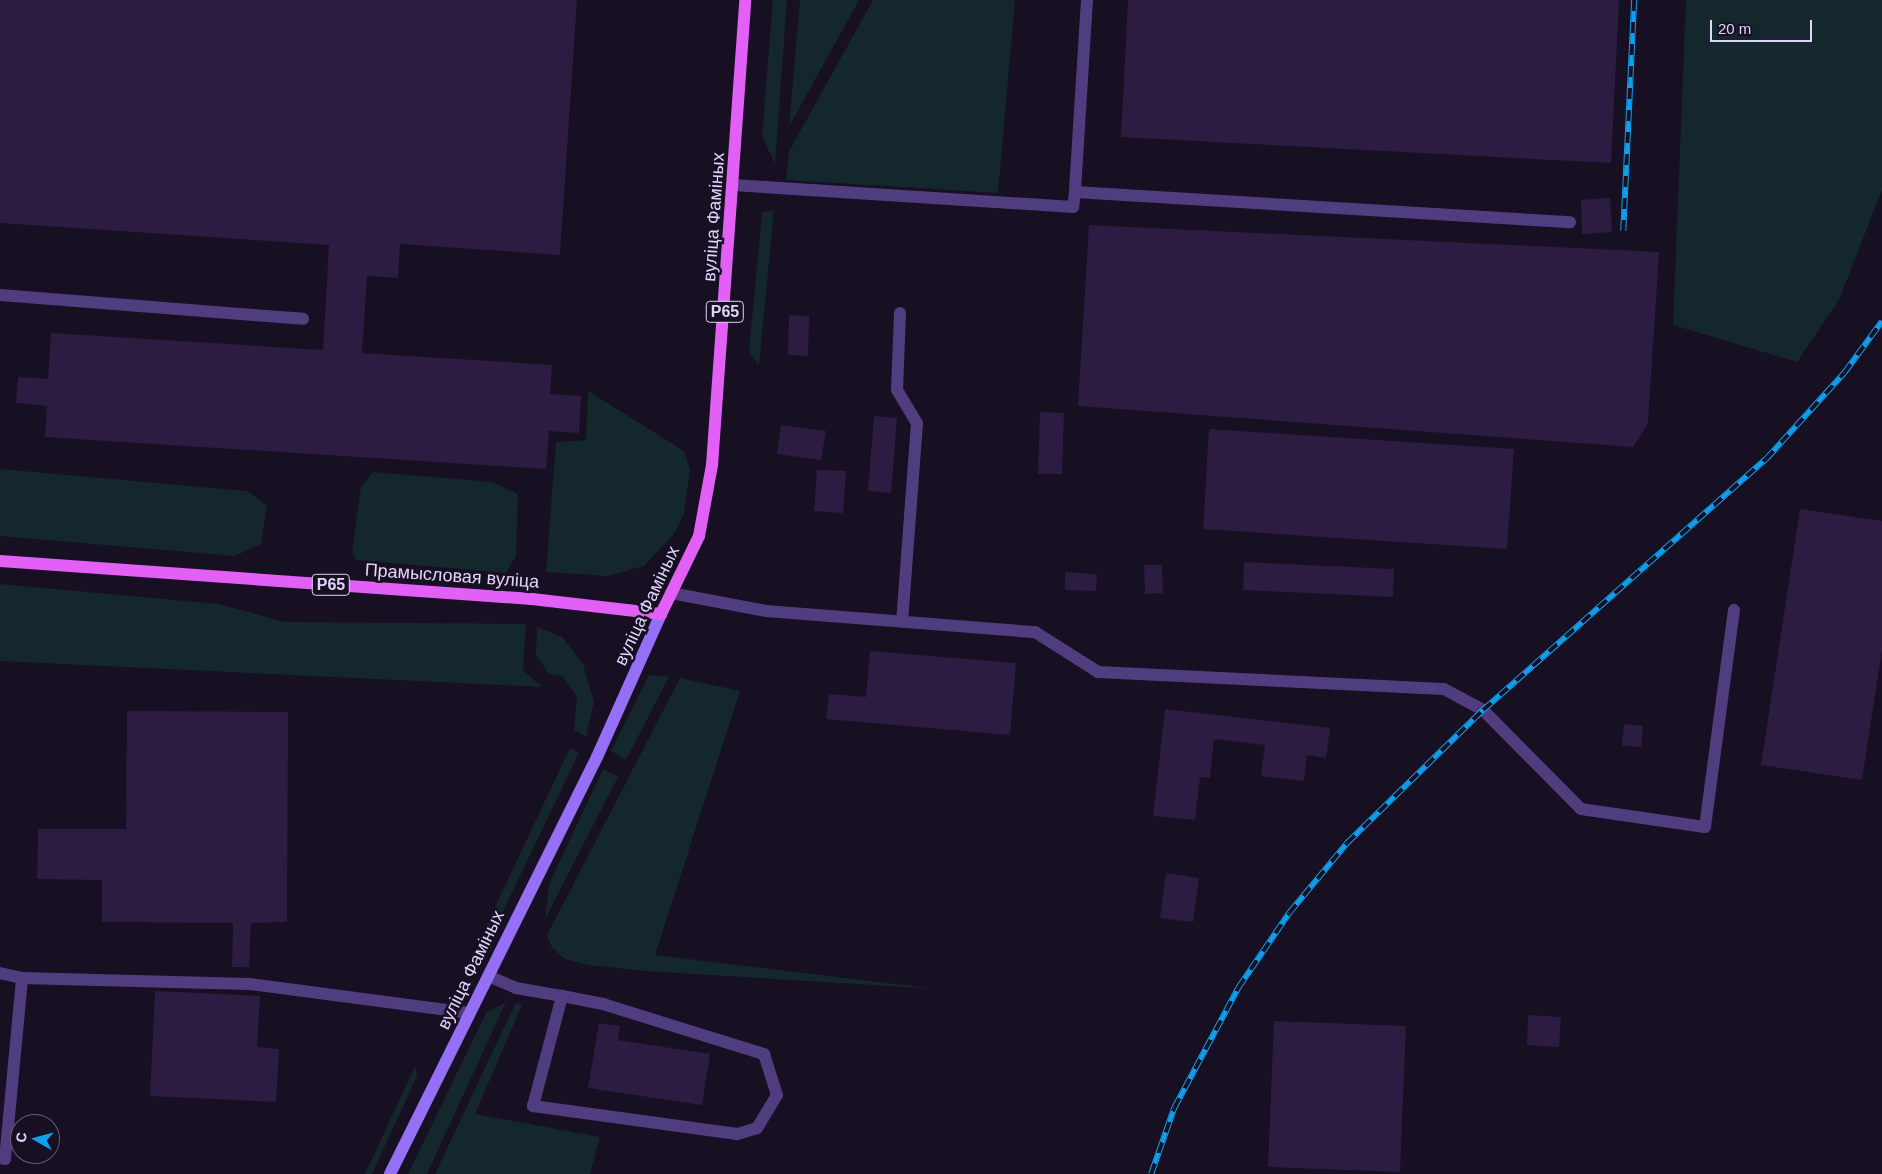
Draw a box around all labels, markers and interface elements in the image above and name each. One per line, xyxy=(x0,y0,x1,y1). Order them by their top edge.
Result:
scale bar xyxy=(1712,10,1814,42)
text: 20 m xyxy=(1718,20,1751,37)
street label: вуліца Фаміных xyxy=(699,152,729,282)
road number: Р65 xyxy=(705,298,745,326)
street label: вуліца Фаміных xyxy=(610,543,684,669)
street label: Прамысловая вуліца xyxy=(364,559,540,593)
road number: Р65 xyxy=(311,572,351,598)
street label: вуліца Фаміных xyxy=(433,907,509,1033)
north arrow xyxy=(10,1114,60,1164)
text: С xyxy=(13,1131,30,1143)

